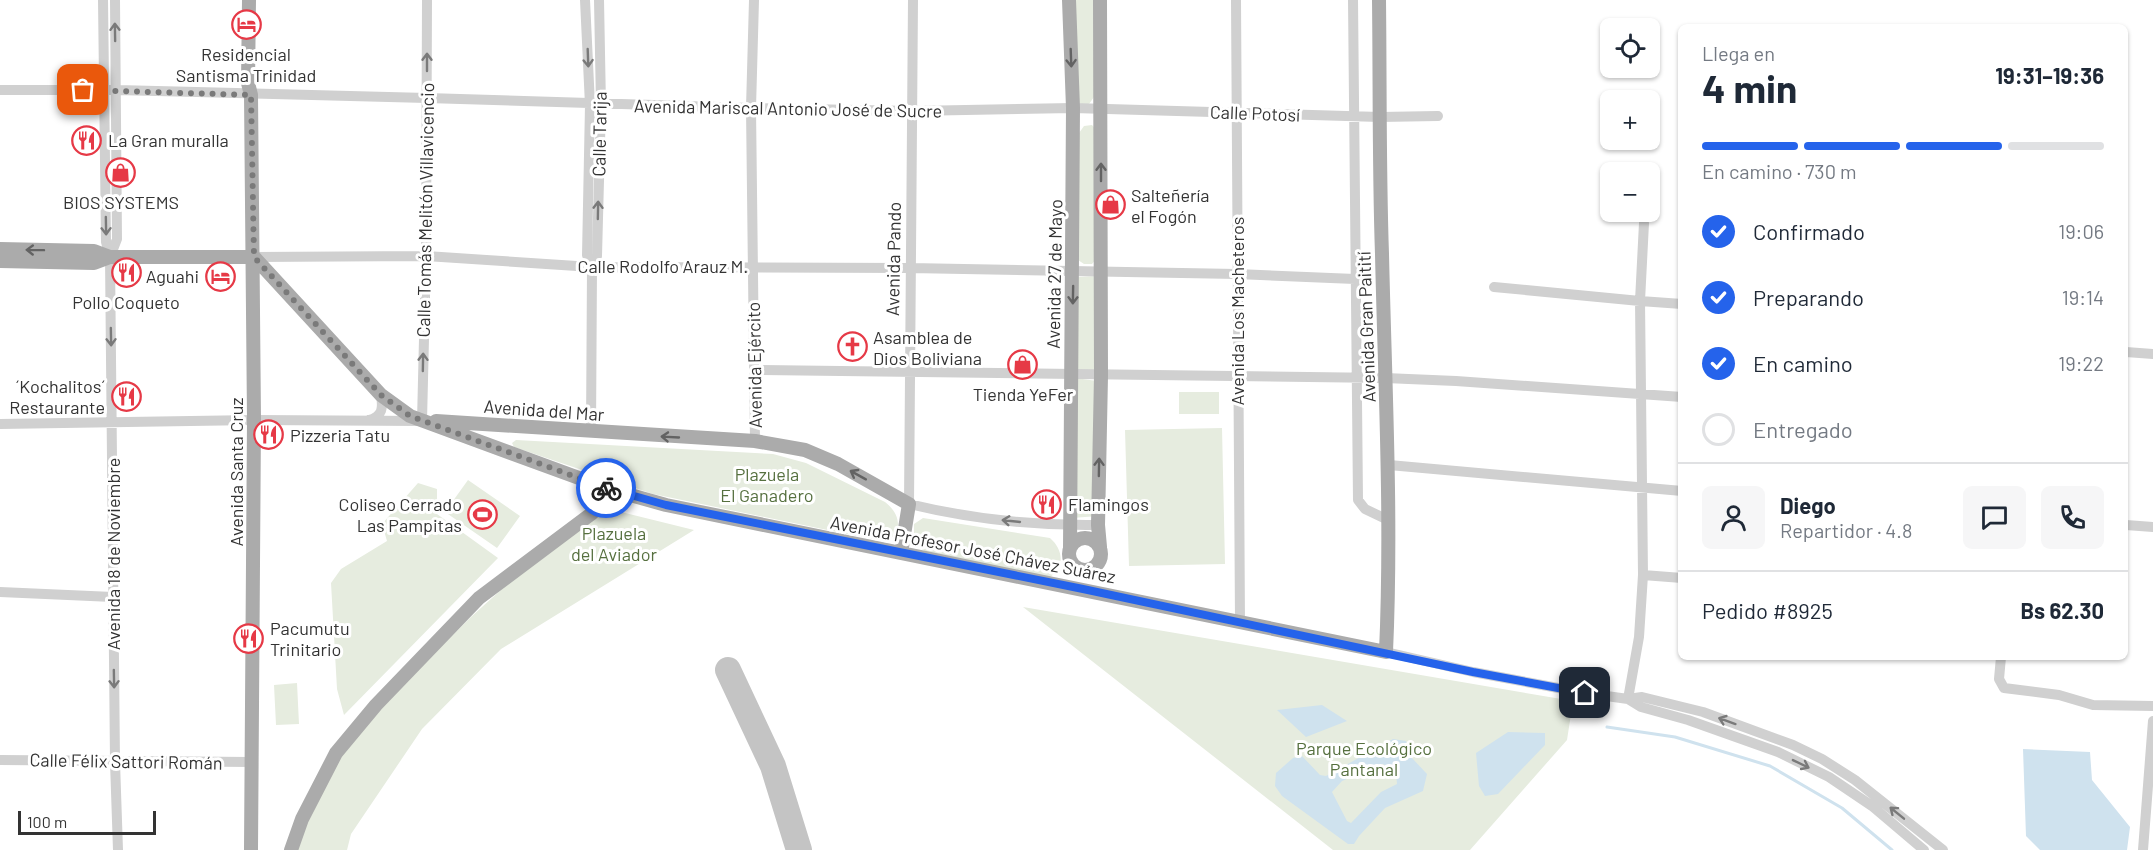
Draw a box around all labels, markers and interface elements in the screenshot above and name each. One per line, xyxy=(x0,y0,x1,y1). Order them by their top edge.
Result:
hotel icon: Residencial Santisma Trinidad xyxy=(230,9,262,41)
map controls xyxy=(1600,18,1660,222)
button: locate xyxy=(1600,18,1660,78)
one-way arrow xyxy=(110,22,121,42)
text: Llega en xyxy=(1702,41,1775,65)
place label: Residencial Santisma Trinidad xyxy=(176,43,316,86)
one-way arrow xyxy=(582,48,594,68)
one-way arrow xyxy=(1066,48,1077,68)
one-way arrow xyxy=(421,53,433,73)
text: 19:31–19:36 xyxy=(1995,62,2104,88)
pin xyxy=(57,64,108,115)
text: 4 min xyxy=(1702,64,1797,111)
icon: bag xyxy=(66,73,99,106)
street label: Calle Tomás Melitón Villavicencio xyxy=(412,82,438,338)
button: + xyxy=(1600,90,1660,150)
street label: Calle Tarija xyxy=(587,91,611,177)
street label: Avenida Mariscal Antonio José de Sucre xyxy=(634,94,942,122)
street label: Calle Potosí xyxy=(1210,100,1301,126)
restaurant icon: La Gran muralla xyxy=(71,124,103,156)
place label: La Gran muralla xyxy=(108,129,229,151)
shop icon: BIOS SYSTEMS xyxy=(105,157,137,189)
text: En camino · 730 m xyxy=(1702,159,1856,183)
button: − xyxy=(1600,162,1660,222)
one-way arrow xyxy=(1095,163,1106,183)
place label: Salteñería el Fogón xyxy=(1131,184,1210,227)
shop icon: Salteñería el Fogón xyxy=(1094,189,1126,221)
place label: BIOS SYSTEMS xyxy=(63,191,179,213)
street label: Avenida 27 de Mayo xyxy=(1042,199,1066,349)
one-way arrow xyxy=(592,200,604,220)
street label: Avenida Pando xyxy=(881,202,905,316)
icon: check xyxy=(1702,215,1735,248)
one-way arrow xyxy=(100,216,112,236)
street label: Avenida Los Macheteros xyxy=(1226,217,1248,405)
text: Confirmado xyxy=(1753,218,1865,244)
text: 19:06 xyxy=(2058,219,2104,243)
one-way arrow xyxy=(25,244,45,255)
street label: Avenida Gran Paitití xyxy=(1352,251,1380,403)
street label: Calle Rodolfo Arauz M. xyxy=(578,255,748,277)
restaurant icon: Pollo Coqueto xyxy=(110,257,142,289)
hotel icon: Aguahi xyxy=(204,260,236,292)
place label: Aguahi xyxy=(146,265,199,287)
icon: check xyxy=(1702,281,1735,314)
text: Preparando xyxy=(1753,284,1864,310)
one-way arrow xyxy=(1067,285,1078,305)
text: 19:14 xyxy=(2062,285,2104,309)
place label: Pollo Coqueto xyxy=(72,291,180,313)
street label: Avenida Ejército xyxy=(742,302,766,428)
one-way arrow xyxy=(105,326,117,346)
place label: Asamblea de Dios Boliviana xyxy=(873,326,982,369)
church icon: Asamblea de Dios Boliviana xyxy=(836,331,868,363)
icon: check xyxy=(1702,347,1735,380)
shop icon: Tienda YeFer xyxy=(1007,349,1039,381)
text: En camino xyxy=(1753,350,1853,376)
text: 19:22 xyxy=(2058,351,2104,375)
one-way arrow xyxy=(418,353,429,373)
place label: ´Kochalitos´ Restaurante xyxy=(9,375,105,418)
restaurant icon: ´Kochalitos´ Restaurante xyxy=(110,380,142,412)
place label: Tienda YeFer xyxy=(973,383,1074,405)
street label: Avenida del Mar xyxy=(483,395,606,425)
street label: Avenida Santa Cruz xyxy=(225,397,247,547)
text: Entregado xyxy=(1753,416,1853,442)
restaurant icon: Pizzeria Tatu xyxy=(253,419,285,451)
place label: Pizzeria Tatu xyxy=(290,424,390,446)
one-way arrow xyxy=(660,431,680,442)
one-way arrow xyxy=(1093,457,1105,477)
street label: Avenida 18 de Noviembre xyxy=(102,458,124,650)
courier xyxy=(576,458,636,518)
park label: Plazuela El Ganadero xyxy=(720,463,814,506)
one-way arrow xyxy=(850,469,867,481)
icon: bike xyxy=(590,472,623,505)
button: person xyxy=(1702,486,1765,549)
button: chat xyxy=(1963,486,2026,549)
button: phone xyxy=(2041,486,2104,549)
restaurant icon: Flamingos xyxy=(1031,488,1063,520)
text: Diego xyxy=(1780,492,1836,518)
place label: Coliseo Cerrado Las Pampitas xyxy=(338,493,462,536)
place label: Flamingos xyxy=(1068,493,1149,515)
sports icon: Coliseo Cerrado Las Pampitas xyxy=(467,498,499,530)
street label: Avenida Profesor José Chávez Suárez xyxy=(828,511,1118,587)
one-way arrow xyxy=(1001,515,1021,526)
text: Repartidor · 4.8 xyxy=(1780,518,1912,542)
park label: Plazuela del Aviador xyxy=(571,522,657,565)
text: Pedido #8925 xyxy=(1702,597,1833,623)
text: Bs 62.30 xyxy=(2021,597,2104,623)
place label: Pacumutu Trinitario xyxy=(270,617,350,660)
restaurant icon: Pacumutu Trinitario xyxy=(233,622,265,654)
pin xyxy=(1559,667,1610,718)
one-way arrow xyxy=(108,668,120,688)
icon: home xyxy=(1568,676,1601,709)
one-way arrow xyxy=(1718,714,1737,725)
park label: Parque Ecológico Pantanal xyxy=(1296,737,1432,780)
street label: Calle Félix Sattori Román xyxy=(29,748,223,774)
one-way arrow xyxy=(1791,758,1809,770)
one-way arrow xyxy=(1889,807,1905,820)
scale bar xyxy=(18,808,156,836)
text: 100 m xyxy=(27,812,67,831)

